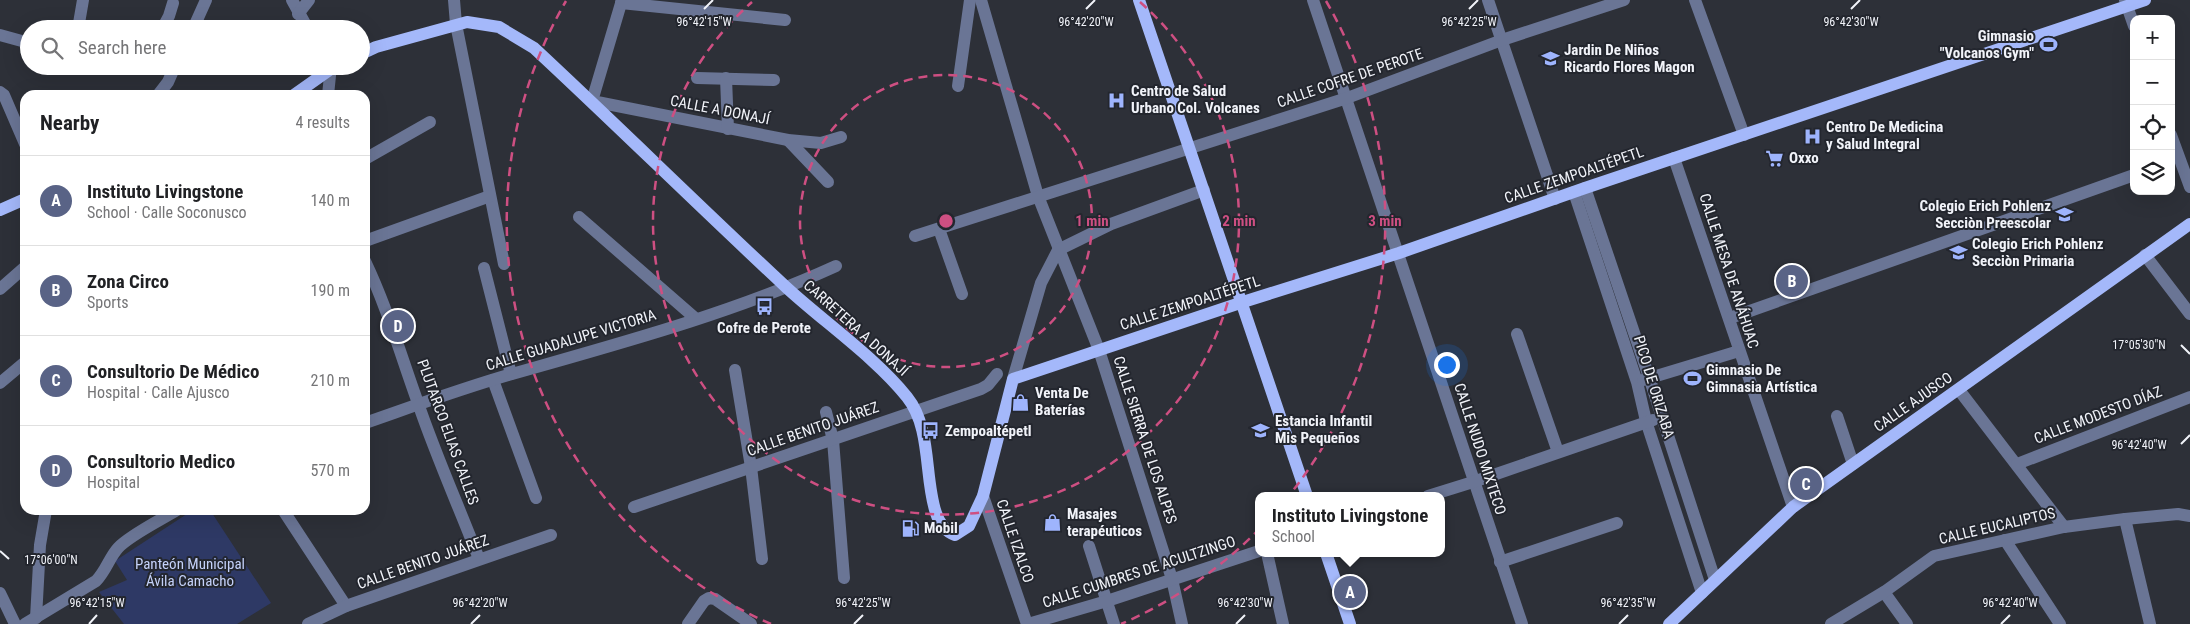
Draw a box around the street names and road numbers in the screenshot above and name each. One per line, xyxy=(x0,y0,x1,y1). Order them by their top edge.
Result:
street label: CALLE COFRE DE PEROTE xyxy=(1275,45,1425,111)
street label: CALLE A DONAJÍ xyxy=(669,92,773,129)
street label: CALLE ZEMPOALTÉPETL xyxy=(1502,143,1646,207)
street label: CALLE MESA DE ANÁHUAC xyxy=(1695,191,1763,351)
street label: CALLE ZEMPOALTÉPETL xyxy=(1118,272,1262,334)
street label: CARRETERA A DONAJÍ xyxy=(800,276,913,381)
street label: CALLE GUADALUPE VICTORIA xyxy=(484,305,659,374)
street label: PICO DE ORIZABA xyxy=(1630,333,1678,441)
street label: CALLE SIERRA DE LOS ALPES xyxy=(1109,354,1181,526)
street label: PLUTARCO ELIAS CALLES xyxy=(413,357,483,507)
street label: CALLE AJUSCO xyxy=(1870,368,1956,436)
street label: CALLE NUDO MIXTECO xyxy=(1450,381,1510,517)
street label: CALLE MODESTO DÍAZ xyxy=(2032,382,2165,448)
street label: CALLE BENITO JUÁREZ xyxy=(745,398,881,460)
street label: CALLE IZALCO xyxy=(992,497,1038,585)
street label: CALLE EUCALIPTOS xyxy=(1937,504,2057,548)
street label: CALLE BENITO JUÁREZ xyxy=(355,531,491,593)
street label: CALLE CUMBRES DE ACULTZINGO xyxy=(1040,532,1238,612)

